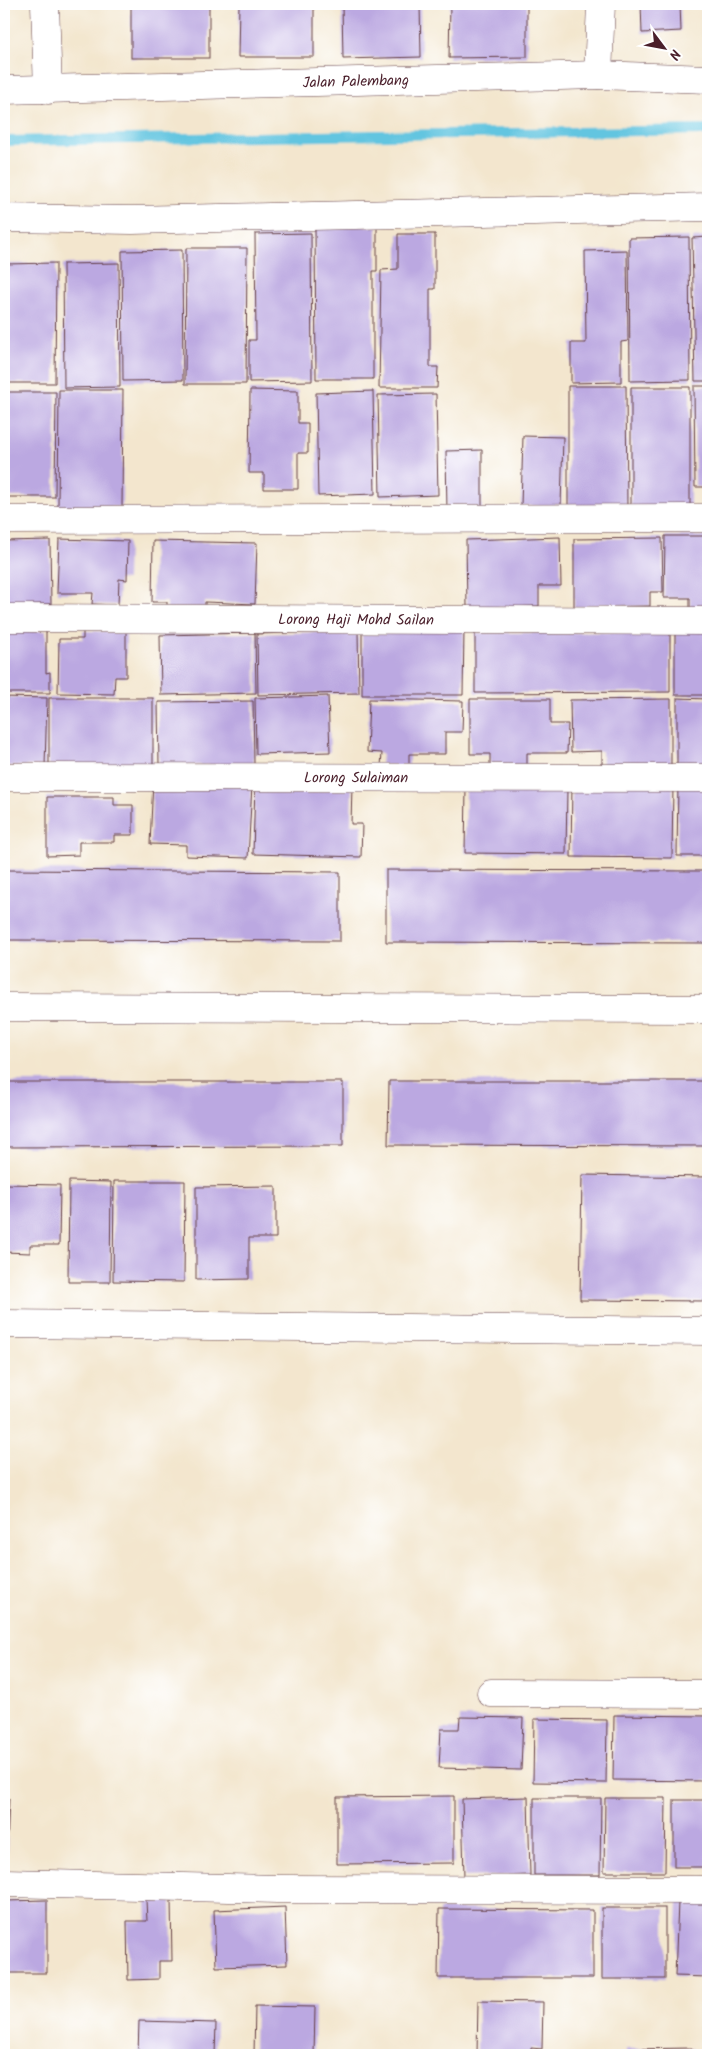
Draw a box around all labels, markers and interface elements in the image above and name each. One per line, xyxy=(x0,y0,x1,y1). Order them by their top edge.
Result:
north arrow xyxy=(640,22,690,72)
text: N xyxy=(662,45,686,64)
street label: Jalan Palembang xyxy=(302,69,409,95)
street label: Lorong Haji Mohd Sailan xyxy=(278,608,434,633)
street label: Lorong Sulaiman xyxy=(304,766,408,791)

